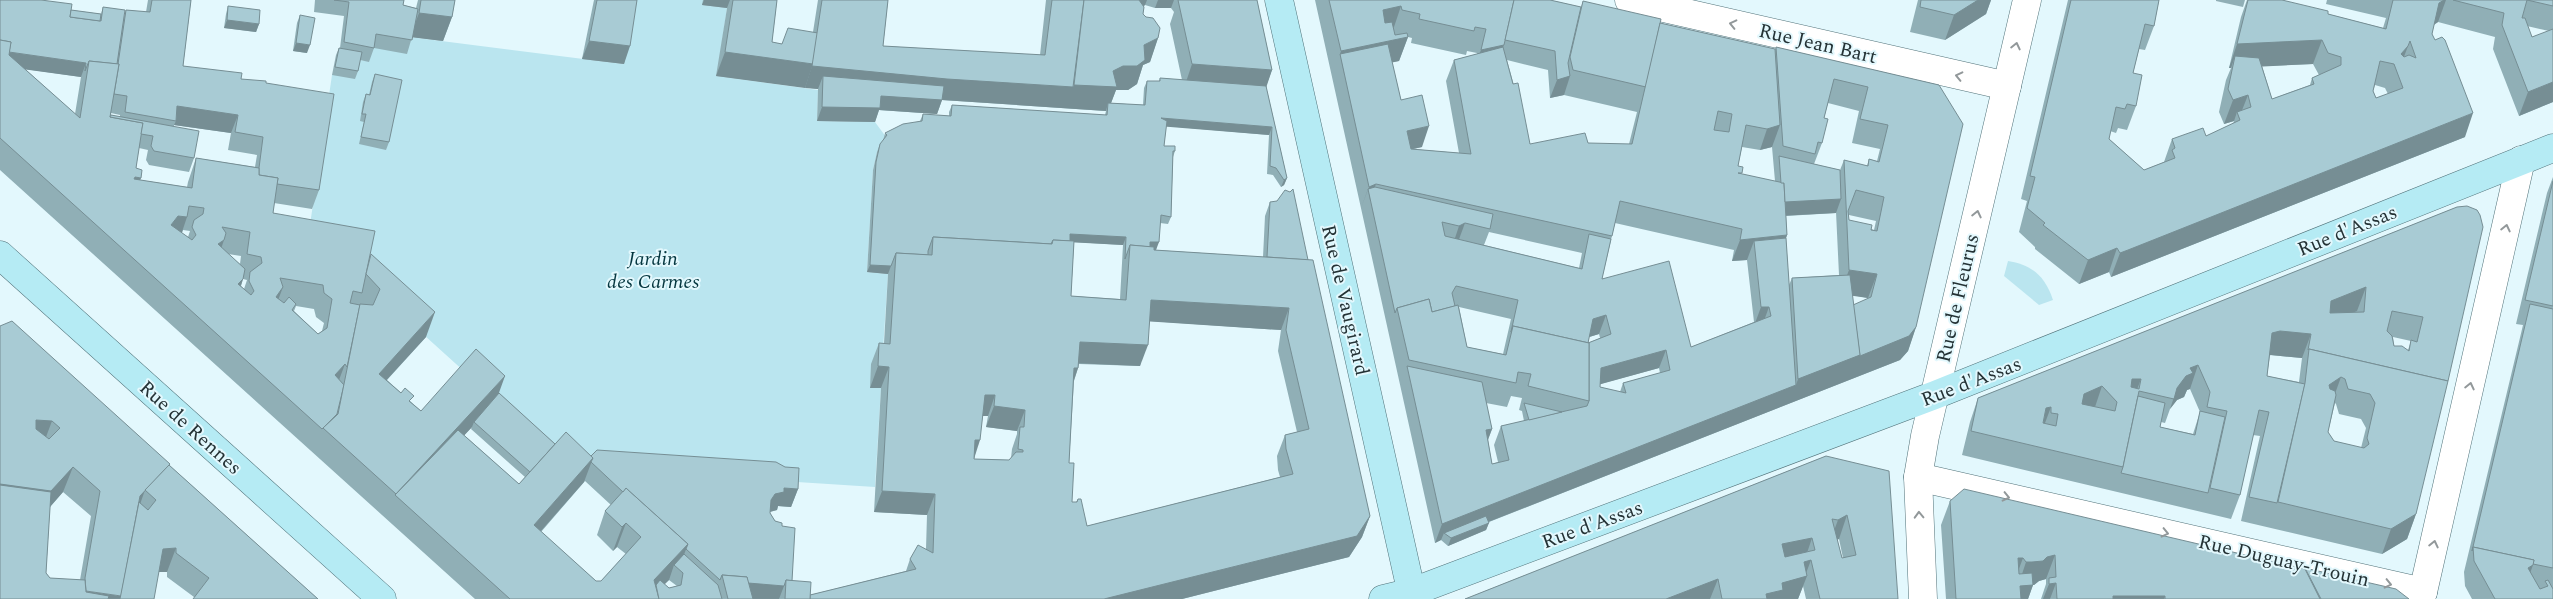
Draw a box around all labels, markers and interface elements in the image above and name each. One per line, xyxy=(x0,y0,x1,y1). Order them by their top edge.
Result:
street label: Rue Jean Bart xyxy=(1756,16,1880,72)
one-way arrow xyxy=(1728,19,1737,30)
one-way arrow xyxy=(2010,42,2021,51)
one-way arrow xyxy=(1955,71,1964,82)
street label: Rue d'Assas xyxy=(2293,197,2402,265)
one-way arrow xyxy=(1971,210,1982,219)
street label: Rue de Vaugirard xyxy=(1313,222,1377,379)
one-way arrow xyxy=(2500,223,2511,232)
street label: Rue de Fleurus xyxy=(1929,231,1987,366)
park label: Jardin des Carmes xyxy=(607,244,699,297)
street label: Rue d'Assas xyxy=(1917,349,2026,415)
street label: Rue de Rennes xyxy=(132,373,248,482)
one-way arrow xyxy=(2464,382,2475,391)
one-way arrow xyxy=(2002,491,2011,502)
street label: Rue d'Assas xyxy=(1538,493,1647,557)
one-way arrow xyxy=(1914,511,1925,519)
one-way arrow xyxy=(2160,527,2169,538)
street label: Rue Duguay-Trouin xyxy=(2195,527,2372,595)
one-way arrow xyxy=(2428,540,2439,549)
one-way arrow xyxy=(2384,578,2393,589)

